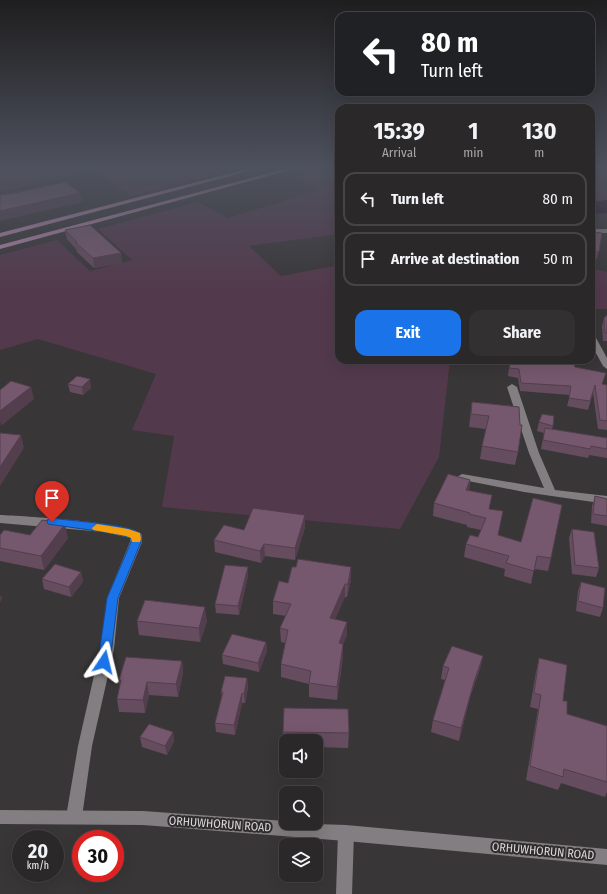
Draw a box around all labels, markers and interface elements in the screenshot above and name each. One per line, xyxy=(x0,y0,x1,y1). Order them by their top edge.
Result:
text: 80 m xyxy=(421,26,478,59)
icon: left xyxy=(355,28,407,80)
text: Turn left xyxy=(421,60,483,82)
text: 15:39 xyxy=(373,117,425,145)
text: 1 xyxy=(468,117,478,145)
text: 130 xyxy=(522,117,557,145)
text: Arrival xyxy=(382,145,416,160)
text: min xyxy=(463,145,483,160)
text: m xyxy=(534,145,544,160)
icon: left xyxy=(357,188,379,210)
text: Turn left xyxy=(391,190,444,208)
text: 80 m xyxy=(543,190,573,208)
icon: arrive xyxy=(357,248,379,270)
text: Arrive at destination xyxy=(391,250,519,268)
text: 50 m xyxy=(543,250,573,268)
button: Exit xyxy=(355,310,461,356)
button: Share xyxy=(469,310,575,356)
pin xyxy=(35,481,69,522)
icon: arrive xyxy=(41,487,63,509)
position arrow xyxy=(83,641,125,683)
map controls xyxy=(279,734,323,882)
button: sound xyxy=(279,734,323,778)
button: search xyxy=(279,786,323,830)
street label: ORHUWHORUN ROAD xyxy=(168,813,272,835)
speed limit sign: 30 xyxy=(72,830,124,882)
button: layers xyxy=(279,838,323,882)
text: 20 xyxy=(28,839,48,863)
street label: ORHUWHORUN ROAD xyxy=(491,840,595,862)
text: km/h xyxy=(27,860,49,872)

